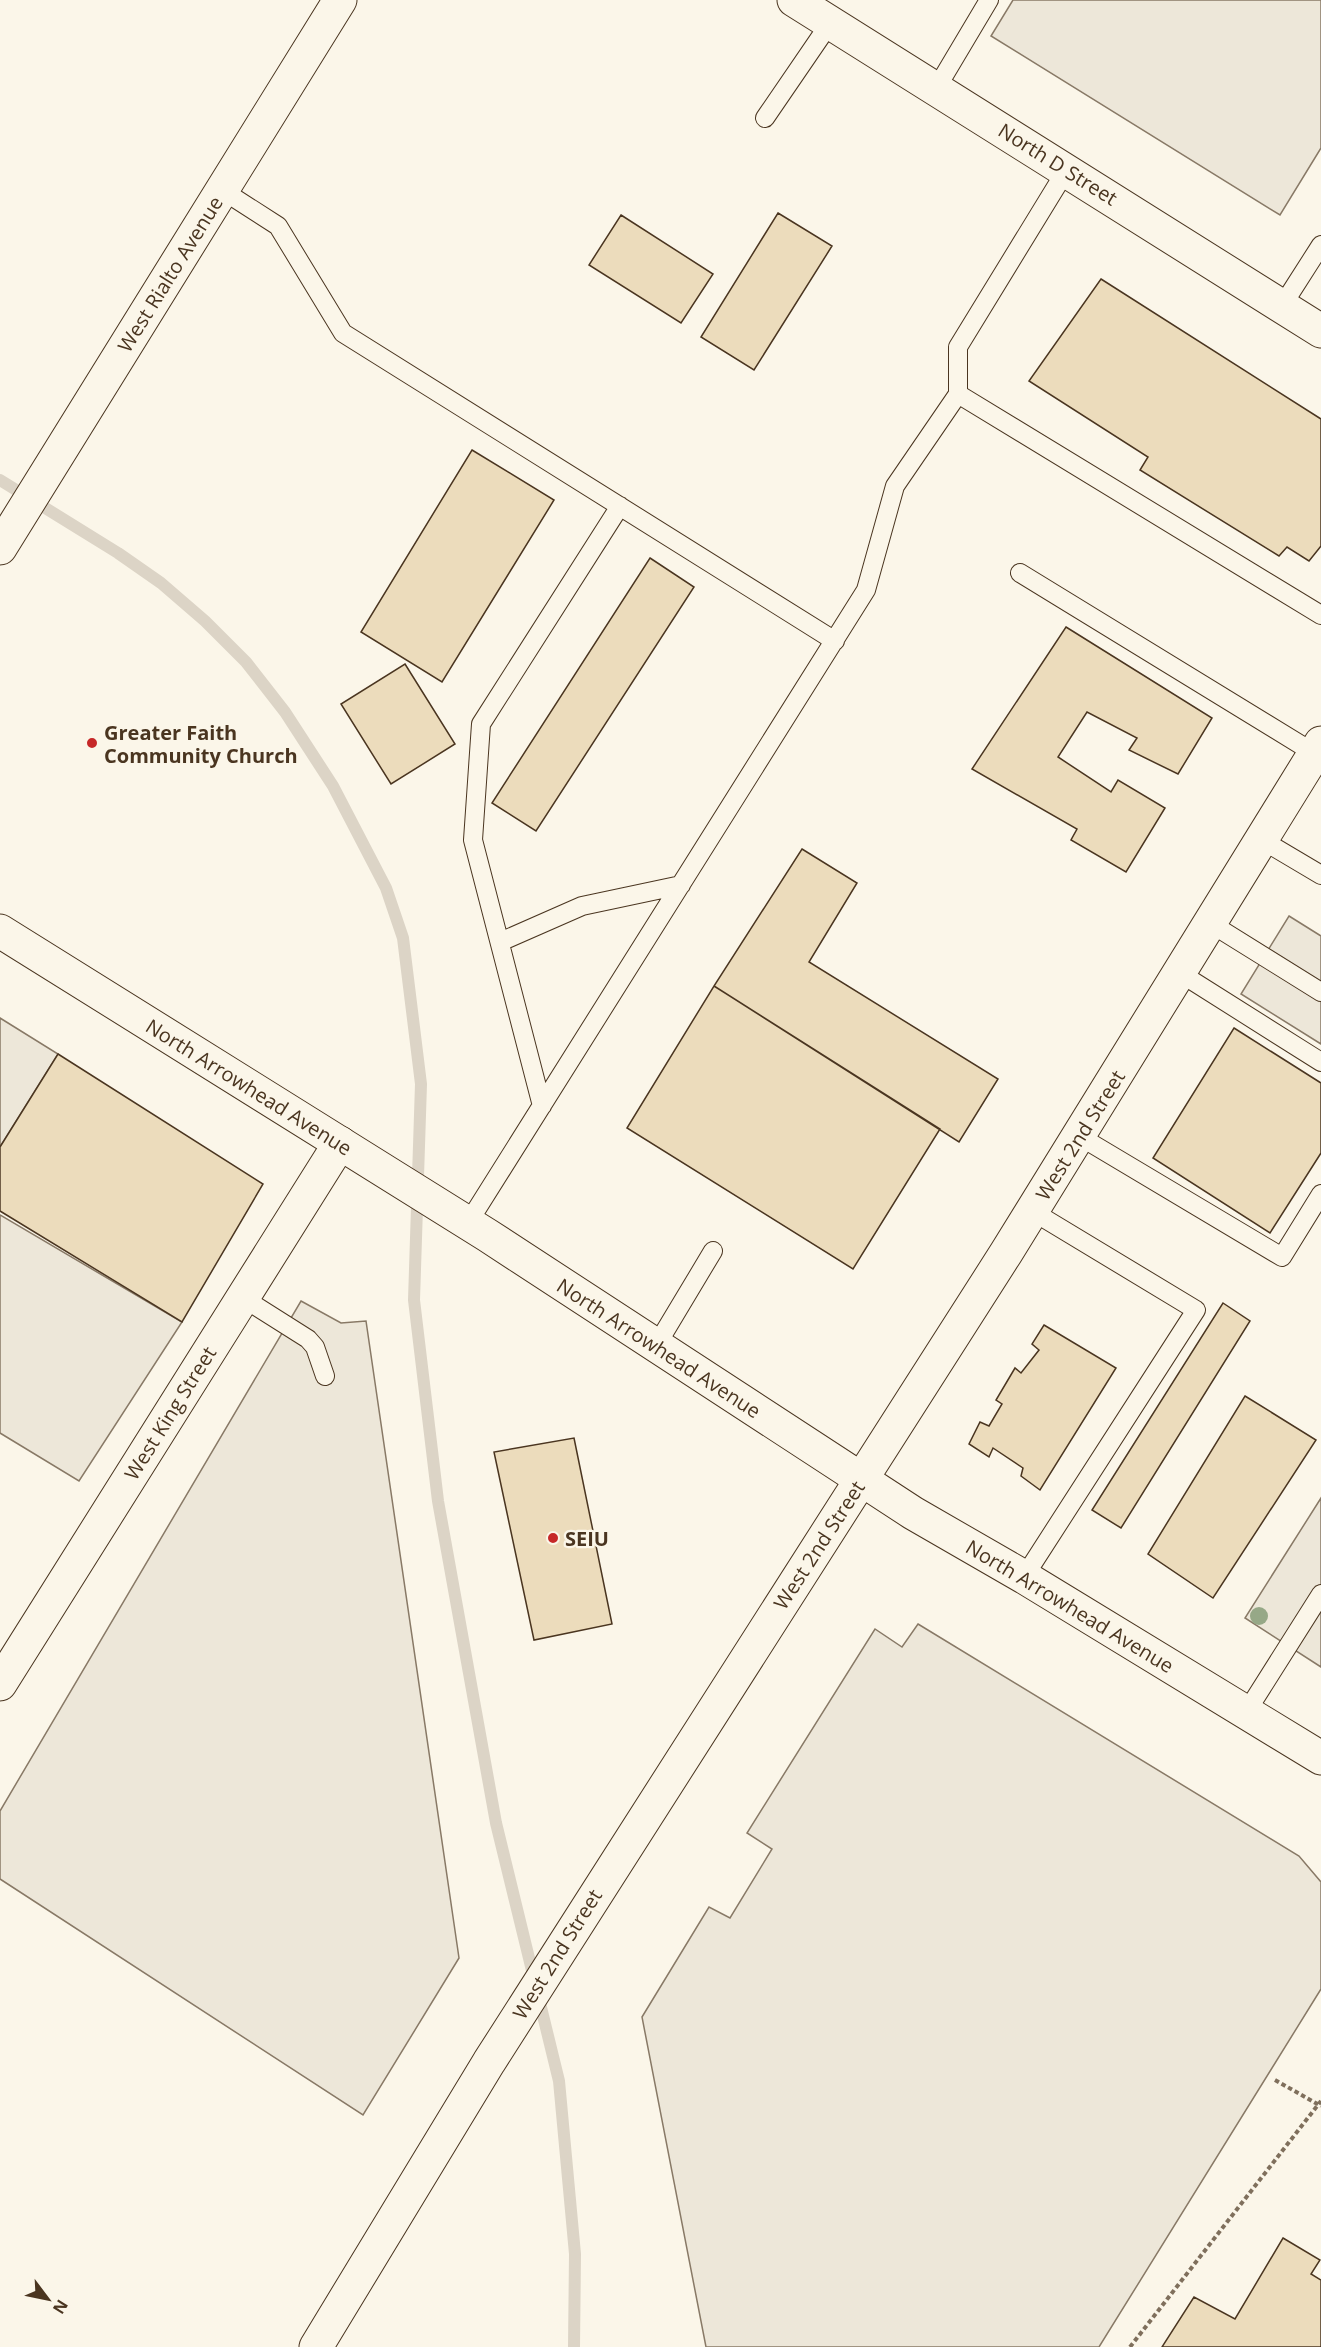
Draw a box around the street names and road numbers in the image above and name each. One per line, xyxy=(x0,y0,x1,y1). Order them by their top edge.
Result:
street label: North D Street xyxy=(993,117,1123,211)
street label: West Rialto Avenue xyxy=(111,191,229,357)
street label: North Arrowhead Avenue xyxy=(141,1012,357,1162)
street label: West 2nd Street xyxy=(1029,1065,1131,1205)
street label: North Arrowhead Avenue xyxy=(552,1272,766,1424)
street label: West King Street xyxy=(118,1341,222,1485)
street label: West 2nd Street xyxy=(767,1475,871,1615)
street label: North Arrowhead Avenue xyxy=(961,1533,1179,1679)
street label: West 2nd Street xyxy=(506,1884,608,2024)

